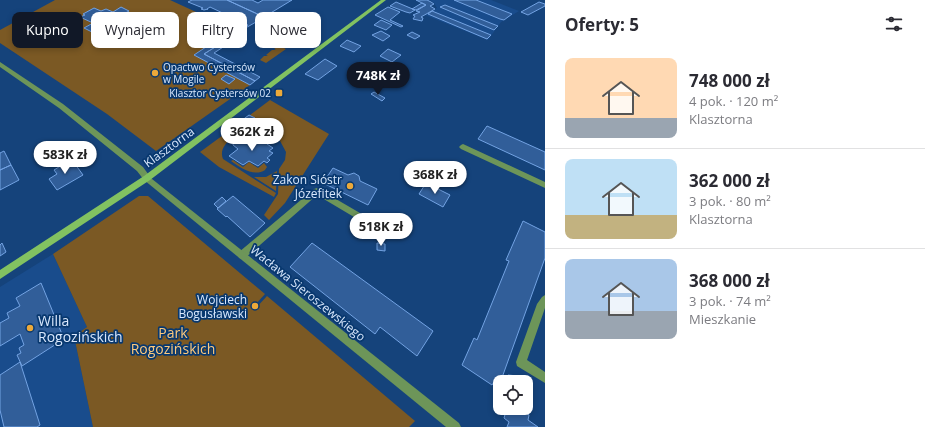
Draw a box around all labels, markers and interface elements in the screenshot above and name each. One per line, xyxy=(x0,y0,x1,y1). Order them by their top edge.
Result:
chip: Kupno xyxy=(12,12,83,48)
chip: Wynajem xyxy=(91,12,179,48)
chip: Filtry xyxy=(187,12,247,48)
chip: Nowe xyxy=(255,12,321,48)
text: Oferty: 5 xyxy=(565,13,639,36)
icon: filters xyxy=(883,13,905,35)
place label: Opactwo Cystersów w Mogile xyxy=(163,60,255,86)
pin: 748K zł xyxy=(341,62,415,96)
text: 748K zł xyxy=(356,66,400,84)
marker: Opactwo Cystersów w Mogile xyxy=(150,68,160,78)
text: 748 000 zł xyxy=(689,69,770,92)
icon: home xyxy=(597,74,645,122)
place label: Klasztor Cystersów 02 xyxy=(169,86,271,100)
marker: Klasztor Cystersów 02 xyxy=(274,88,284,98)
text: 4 pok. · 120 m² xyxy=(689,92,778,110)
text: Klasztorna xyxy=(689,110,753,128)
pin: 362K zł xyxy=(215,118,289,152)
text: 362K zł xyxy=(230,122,274,140)
street label: Klasztorna xyxy=(140,123,198,171)
pin: 583K zł xyxy=(28,141,102,175)
text: 583K zł xyxy=(43,145,87,163)
pin: 368K zł xyxy=(398,161,472,195)
text: 368K zł xyxy=(413,165,457,183)
text: 362 000 zł xyxy=(689,169,770,192)
place label: Zakon Sióstr Józefitek xyxy=(273,171,343,202)
icon: home xyxy=(597,175,645,223)
marker: Zakon Sióstr Józefitek xyxy=(345,181,355,191)
text: 3 pok. · 80 m² xyxy=(689,192,771,210)
text: Klasztorna xyxy=(689,210,753,228)
pin: 518K zł xyxy=(344,213,418,247)
text: 518K zł xyxy=(359,217,403,235)
street label: Wacława Sieroszewskiego xyxy=(247,241,369,345)
text: 368 000 zł xyxy=(689,269,770,292)
icon: home xyxy=(597,275,645,323)
place label: Wojciech Bogusławski xyxy=(178,291,247,322)
text: 3 pok. · 74 m² xyxy=(689,292,771,310)
marker: Wojciech Bogusławski xyxy=(250,301,260,311)
text: Mieszkanie xyxy=(689,310,756,328)
place label: Willa Rogozińskich xyxy=(38,311,123,346)
marker: Willa Rogozińskich xyxy=(25,323,35,333)
park label: Park Rogozińskich xyxy=(131,323,215,358)
map controls xyxy=(493,375,533,415)
button: locate xyxy=(493,375,533,415)

